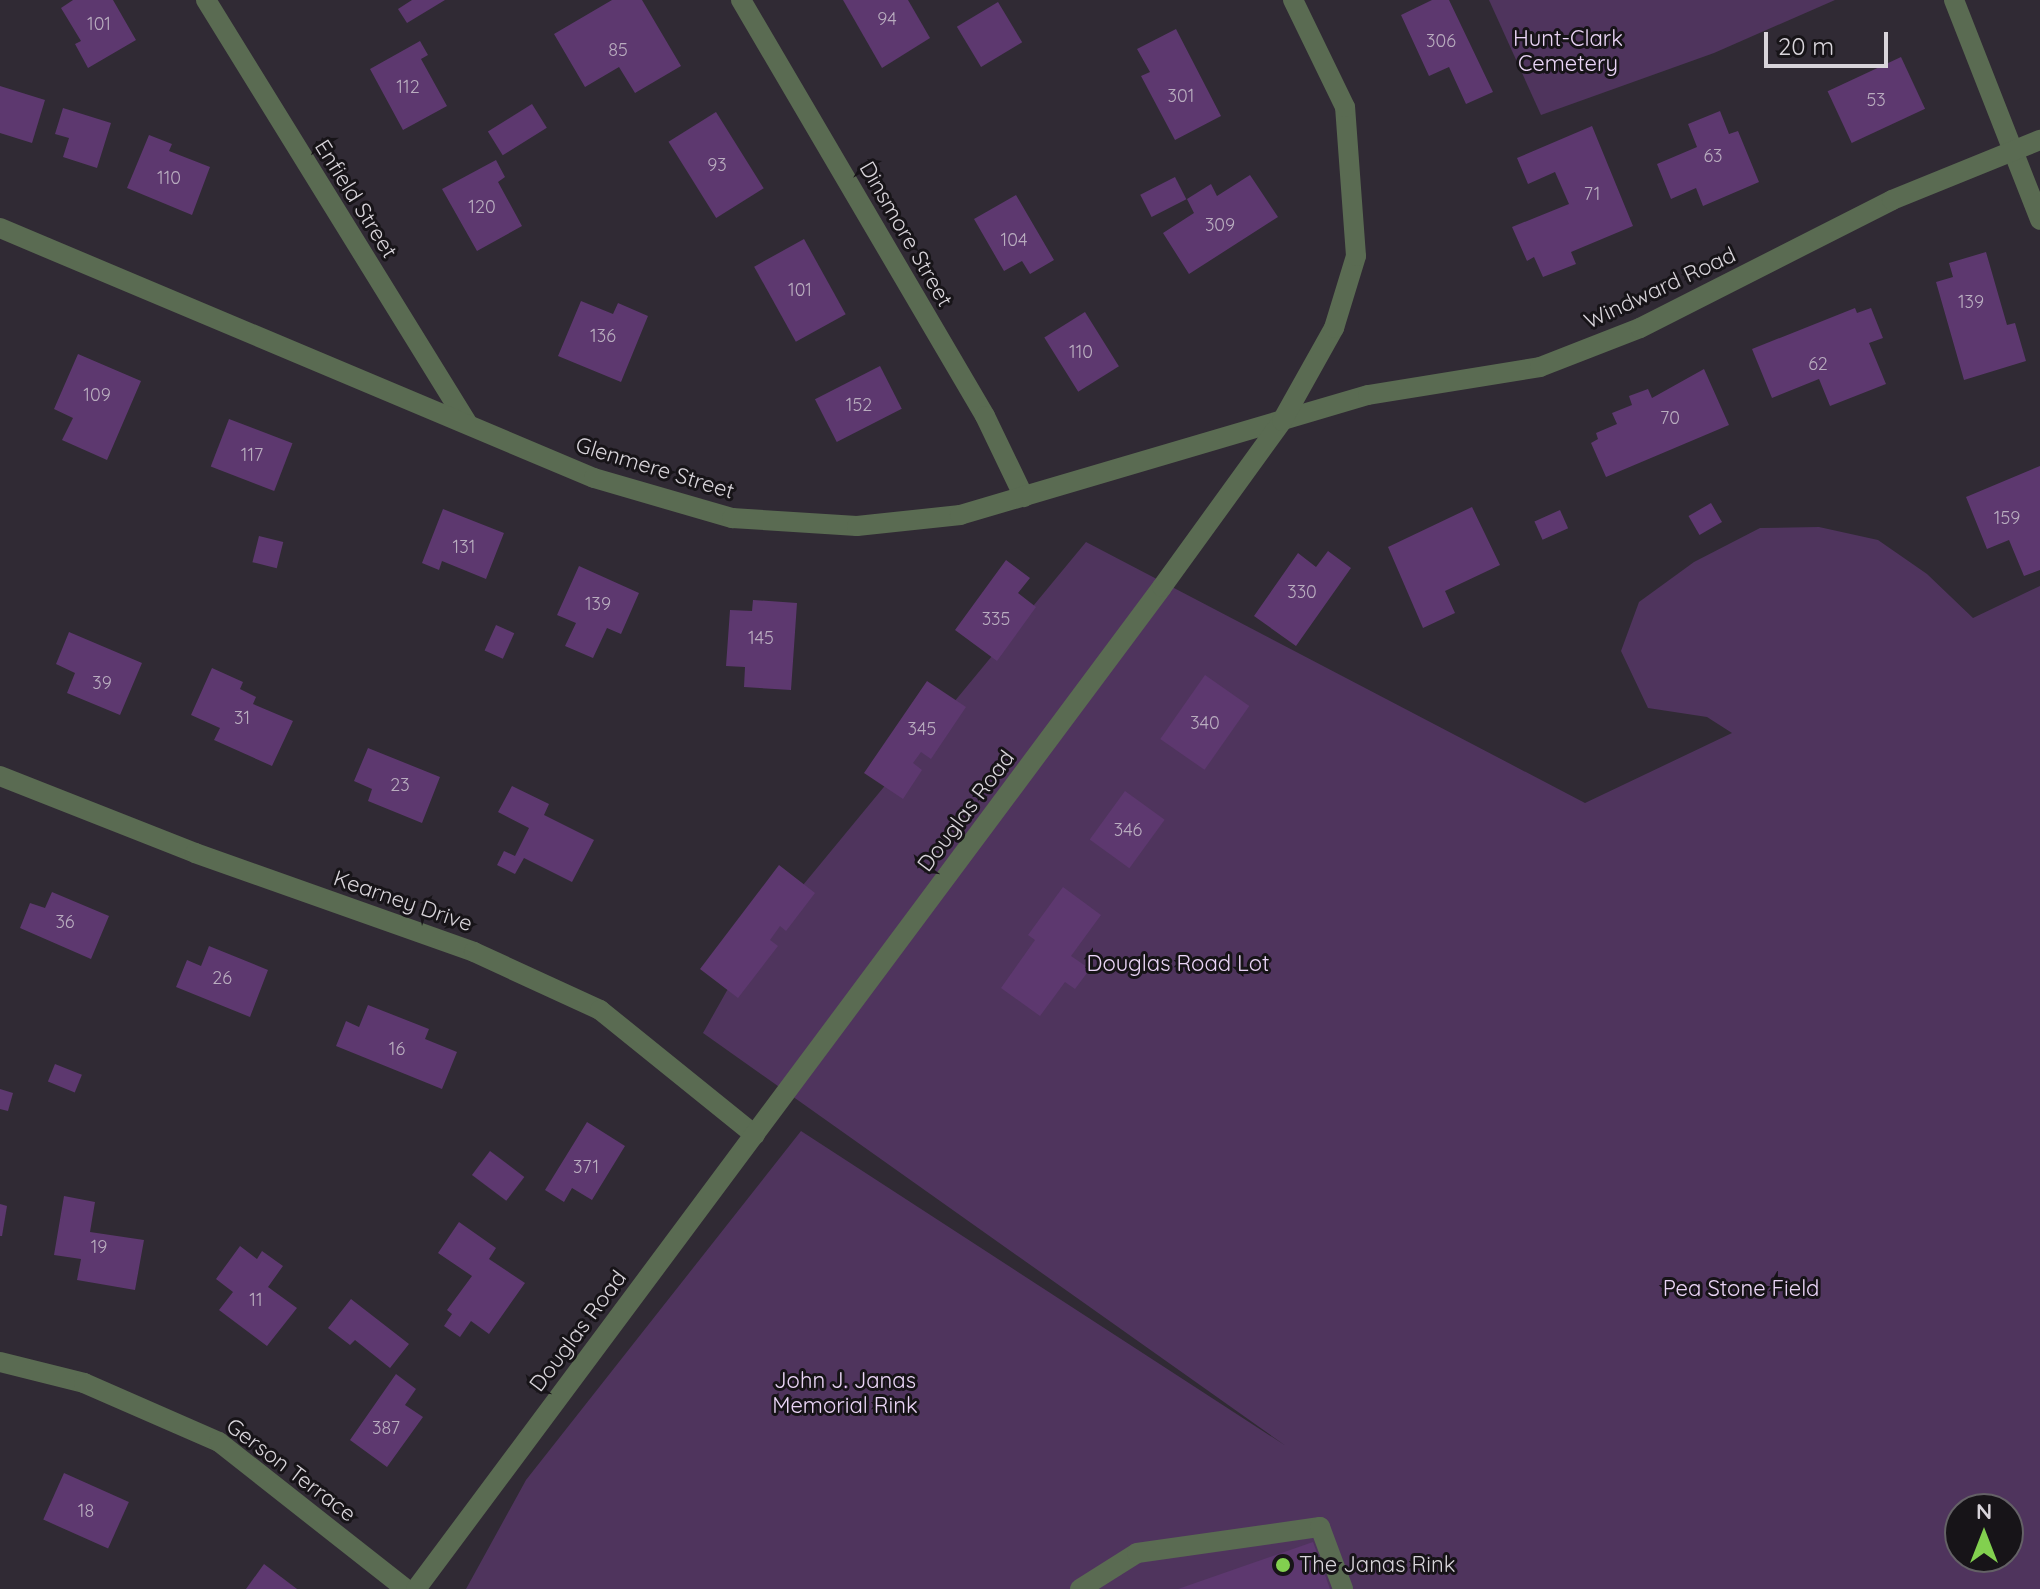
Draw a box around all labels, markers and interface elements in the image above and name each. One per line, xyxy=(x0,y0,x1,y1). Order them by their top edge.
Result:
house number: 94 xyxy=(877,8,897,30)
house number: 101 xyxy=(87,13,111,35)
scale bar xyxy=(1768,16,1892,66)
park label: Hunt-Clark Cemetery xyxy=(1513,25,1623,76)
house number: 306 xyxy=(1426,30,1456,52)
text: 20 m xyxy=(1778,31,1834,61)
house number: 85 xyxy=(608,39,628,61)
house number: 112 xyxy=(396,76,420,98)
house number: 301 xyxy=(1168,85,1194,107)
house number: 53 xyxy=(1866,89,1886,111)
street label: Enfield Street xyxy=(309,135,403,263)
house number: 63 xyxy=(1703,145,1723,167)
house number: 93 xyxy=(707,154,727,176)
street label: Dinsmore Street xyxy=(854,157,958,311)
house number: 110 xyxy=(157,167,181,189)
house number: 71 xyxy=(1584,183,1600,205)
house number: 120 xyxy=(468,196,496,218)
house number: 309 xyxy=(1205,214,1235,236)
house number: 104 xyxy=(1001,229,1027,251)
street label: Windward Road xyxy=(1580,241,1740,335)
house number: 101 xyxy=(788,279,812,301)
house number: 139 xyxy=(1958,291,1984,313)
house number: 136 xyxy=(590,325,616,347)
house number: 110 xyxy=(1069,341,1093,363)
house number: 62 xyxy=(1808,353,1828,375)
house number: 109 xyxy=(83,384,111,406)
house number: 152 xyxy=(846,394,872,416)
house number: 70 xyxy=(1660,407,1680,429)
street label: Glenmere Street xyxy=(573,431,737,505)
house number: 117 xyxy=(241,444,263,466)
house number: 159 xyxy=(1994,507,2020,529)
house number: 131 xyxy=(453,536,475,558)
house number: 330 xyxy=(1287,581,1317,603)
house number: 139 xyxy=(585,593,611,615)
house number: 335 xyxy=(982,608,1010,630)
house number: 145 xyxy=(748,627,774,649)
house number: 39 xyxy=(92,672,112,694)
house number: 31 xyxy=(234,707,250,729)
house number: 340 xyxy=(1190,712,1220,734)
house number: 345 xyxy=(908,718,936,740)
street label: Douglas Road xyxy=(912,745,1020,877)
house number: 23 xyxy=(390,774,410,796)
house number: 346 xyxy=(1114,819,1142,841)
street label: Kearney Drive xyxy=(330,865,476,937)
house number: 36 xyxy=(55,911,75,933)
park label: Douglas Road Lot xyxy=(1086,951,1270,977)
house number: 26 xyxy=(212,967,232,989)
house number: 16 xyxy=(389,1038,405,1060)
house number: 371 xyxy=(573,1156,599,1178)
house number: 19 xyxy=(91,1236,107,1258)
street label: Douglas Road xyxy=(524,1265,632,1397)
park label: Pea Stone Field xyxy=(1663,1276,1819,1302)
house number: 11 xyxy=(249,1289,263,1311)
park label: John J. Janas Memorial Rink xyxy=(772,1367,918,1418)
street label: Gerson Terrace xyxy=(221,1413,361,1527)
house number: 387 xyxy=(372,1417,400,1439)
north arrow xyxy=(1944,1493,2024,1573)
text: N xyxy=(1976,1497,1992,1525)
house number: 18 xyxy=(78,1500,94,1522)
place label: The Janas Rink xyxy=(1299,1552,1455,1578)
marker: The Janas Rink xyxy=(1274,1556,1292,1574)

